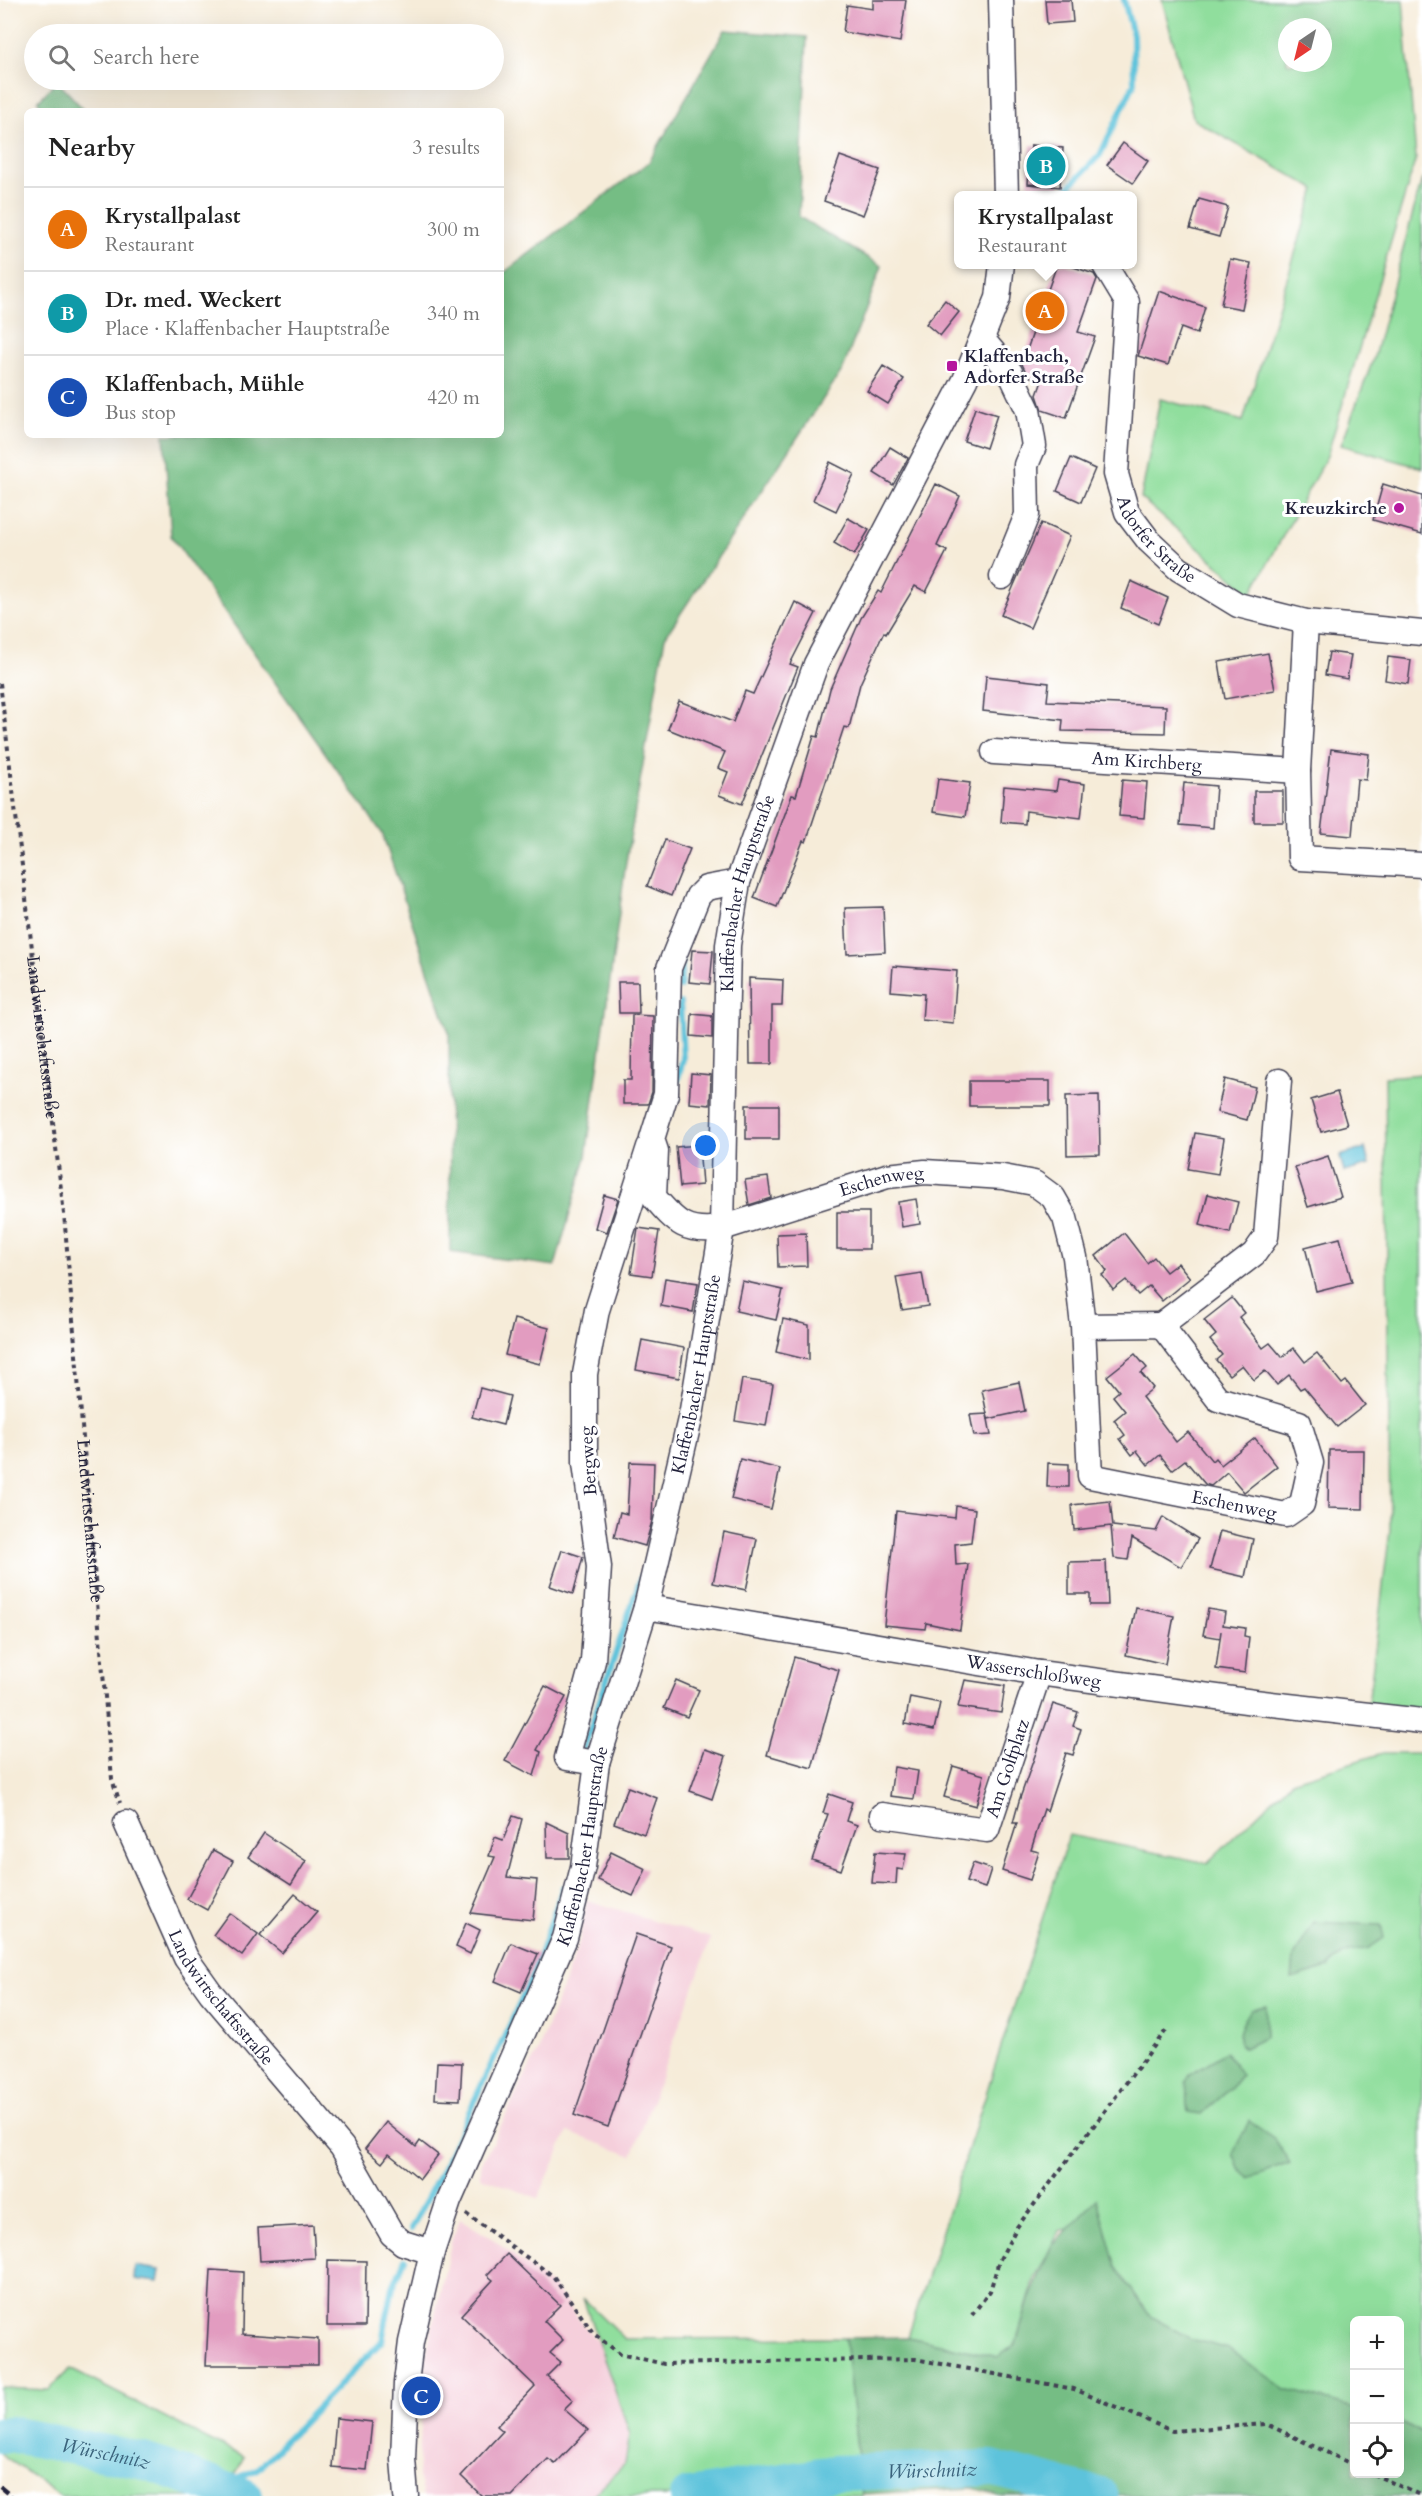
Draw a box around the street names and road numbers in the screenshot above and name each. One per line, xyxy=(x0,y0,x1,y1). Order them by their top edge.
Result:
street label: Adorfer Straße xyxy=(1110,493,1201,590)
street label: Am Kirchberg xyxy=(1091,746,1204,778)
street label: Klaffenbacher Hauptstraße xyxy=(715,791,781,992)
street label: Landwirtschaftsstraße xyxy=(20,954,64,1121)
street label: Eschenweg xyxy=(836,1160,926,1203)
street label: Klaffenbacher Hauptstraße xyxy=(665,1272,727,1477)
street label: Bergweg xyxy=(574,1424,603,1497)
street label: Landwirtschaftsstraße xyxy=(70,1438,109,1604)
street label: Eschenweg xyxy=(1189,1485,1280,1526)
street label: Wasserschloßweg xyxy=(963,1649,1104,1694)
street label: Am Golfplatz xyxy=(980,1716,1036,1821)
street label: Klaffenbacher Hauptstraße xyxy=(551,1743,615,1950)
street label: Landwirtschaftsstraße xyxy=(162,1926,279,2071)

